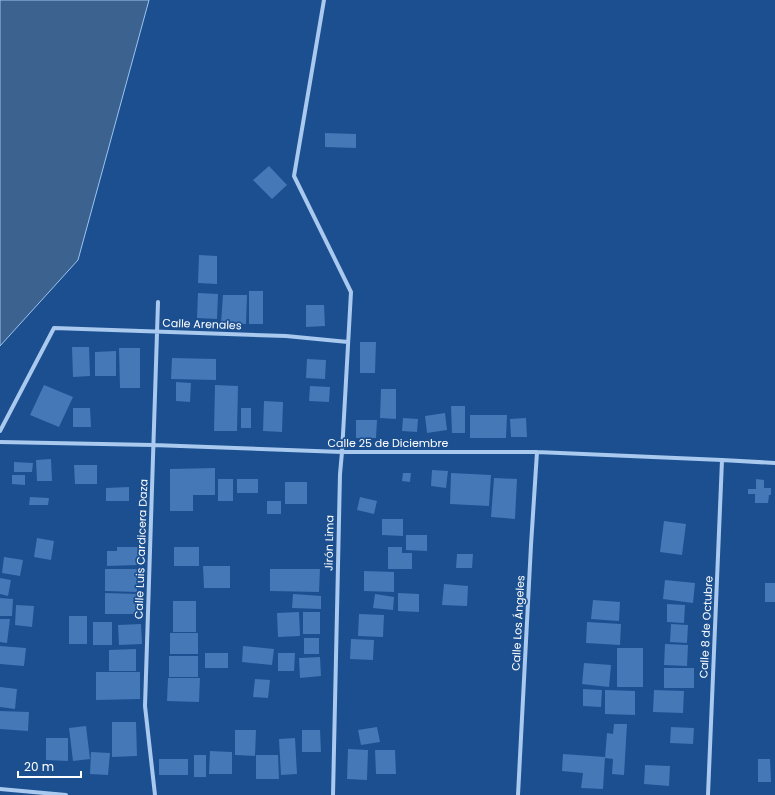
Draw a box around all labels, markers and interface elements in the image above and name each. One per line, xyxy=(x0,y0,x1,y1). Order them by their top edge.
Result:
street label: Calle Arenales xyxy=(162,315,242,333)
street label: Calle 25 de Diciembre xyxy=(328,435,449,451)
street label: Calle Luis Cardicera Daza xyxy=(131,479,151,619)
street label: Jirón Lima xyxy=(321,515,337,571)
street label: Calle Los Ángeles xyxy=(508,575,529,671)
street label: Calle 8 de Octubre xyxy=(695,575,717,679)
scale bar xyxy=(18,753,81,779)
text: 20 m xyxy=(24,758,54,775)

